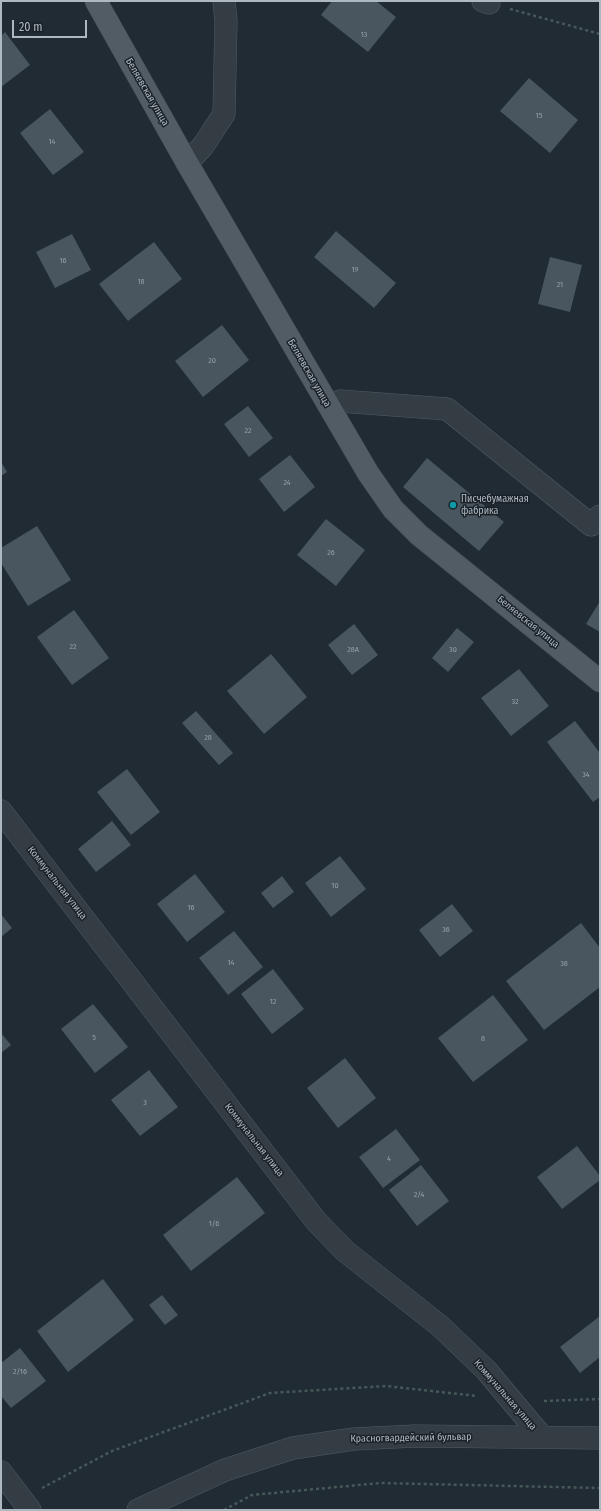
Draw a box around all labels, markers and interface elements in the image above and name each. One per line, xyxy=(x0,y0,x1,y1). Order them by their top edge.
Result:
scale bar xyxy=(14,12,89,38)
text: 20 m xyxy=(19,20,43,34)
house number: 13 xyxy=(361,30,367,40)
street label: Беляевская улица xyxy=(123,56,171,128)
house number: 15 xyxy=(536,111,542,121)
house number: 14 xyxy=(49,137,55,147)
house number: 16 xyxy=(59,256,67,266)
house number: 19 xyxy=(351,265,359,275)
house number: 18 xyxy=(137,277,145,287)
house number: 21 xyxy=(557,280,563,290)
street label: Беляевская улица xyxy=(285,337,333,409)
house number: 20 xyxy=(208,356,216,366)
house number: 22 xyxy=(244,426,252,436)
house number: 24 xyxy=(283,478,291,488)
place label: Писчебумажная фабрика xyxy=(461,493,529,516)
marker: Писчебумажная фабрика xyxy=(448,500,458,510)
house number: 26 xyxy=(327,548,335,558)
street label: Беляевская улица xyxy=(495,593,561,651)
house number: 22 xyxy=(69,642,77,652)
house number: 28А xyxy=(347,645,359,655)
house number: 30 xyxy=(449,645,457,655)
house number: 32 xyxy=(511,697,519,707)
house number: 28 xyxy=(204,733,212,743)
house number: 34 xyxy=(582,770,590,780)
street label: Коммунальная улица xyxy=(25,844,89,922)
house number: 10 xyxy=(331,881,339,891)
house number: 16 xyxy=(187,903,195,913)
house number: 36 xyxy=(442,925,450,935)
house number: 14 xyxy=(228,958,234,968)
house number: 38 xyxy=(560,959,568,969)
house number: 12 xyxy=(270,997,276,1007)
house number: 5 xyxy=(92,1033,96,1043)
house number: 8 xyxy=(481,1034,485,1044)
house number: 3 xyxy=(143,1098,147,1108)
street label: Коммунальная улица xyxy=(222,1101,286,1179)
house number: 4 xyxy=(387,1154,391,1164)
house number: 2/4 xyxy=(414,1190,424,1200)
house number: 1/6 xyxy=(209,1219,219,1229)
street label: Коммунальная улица xyxy=(471,1357,539,1433)
house number: 2/16 xyxy=(13,1367,27,1377)
street label: Красногвардейский бульвар xyxy=(350,1431,472,1445)

